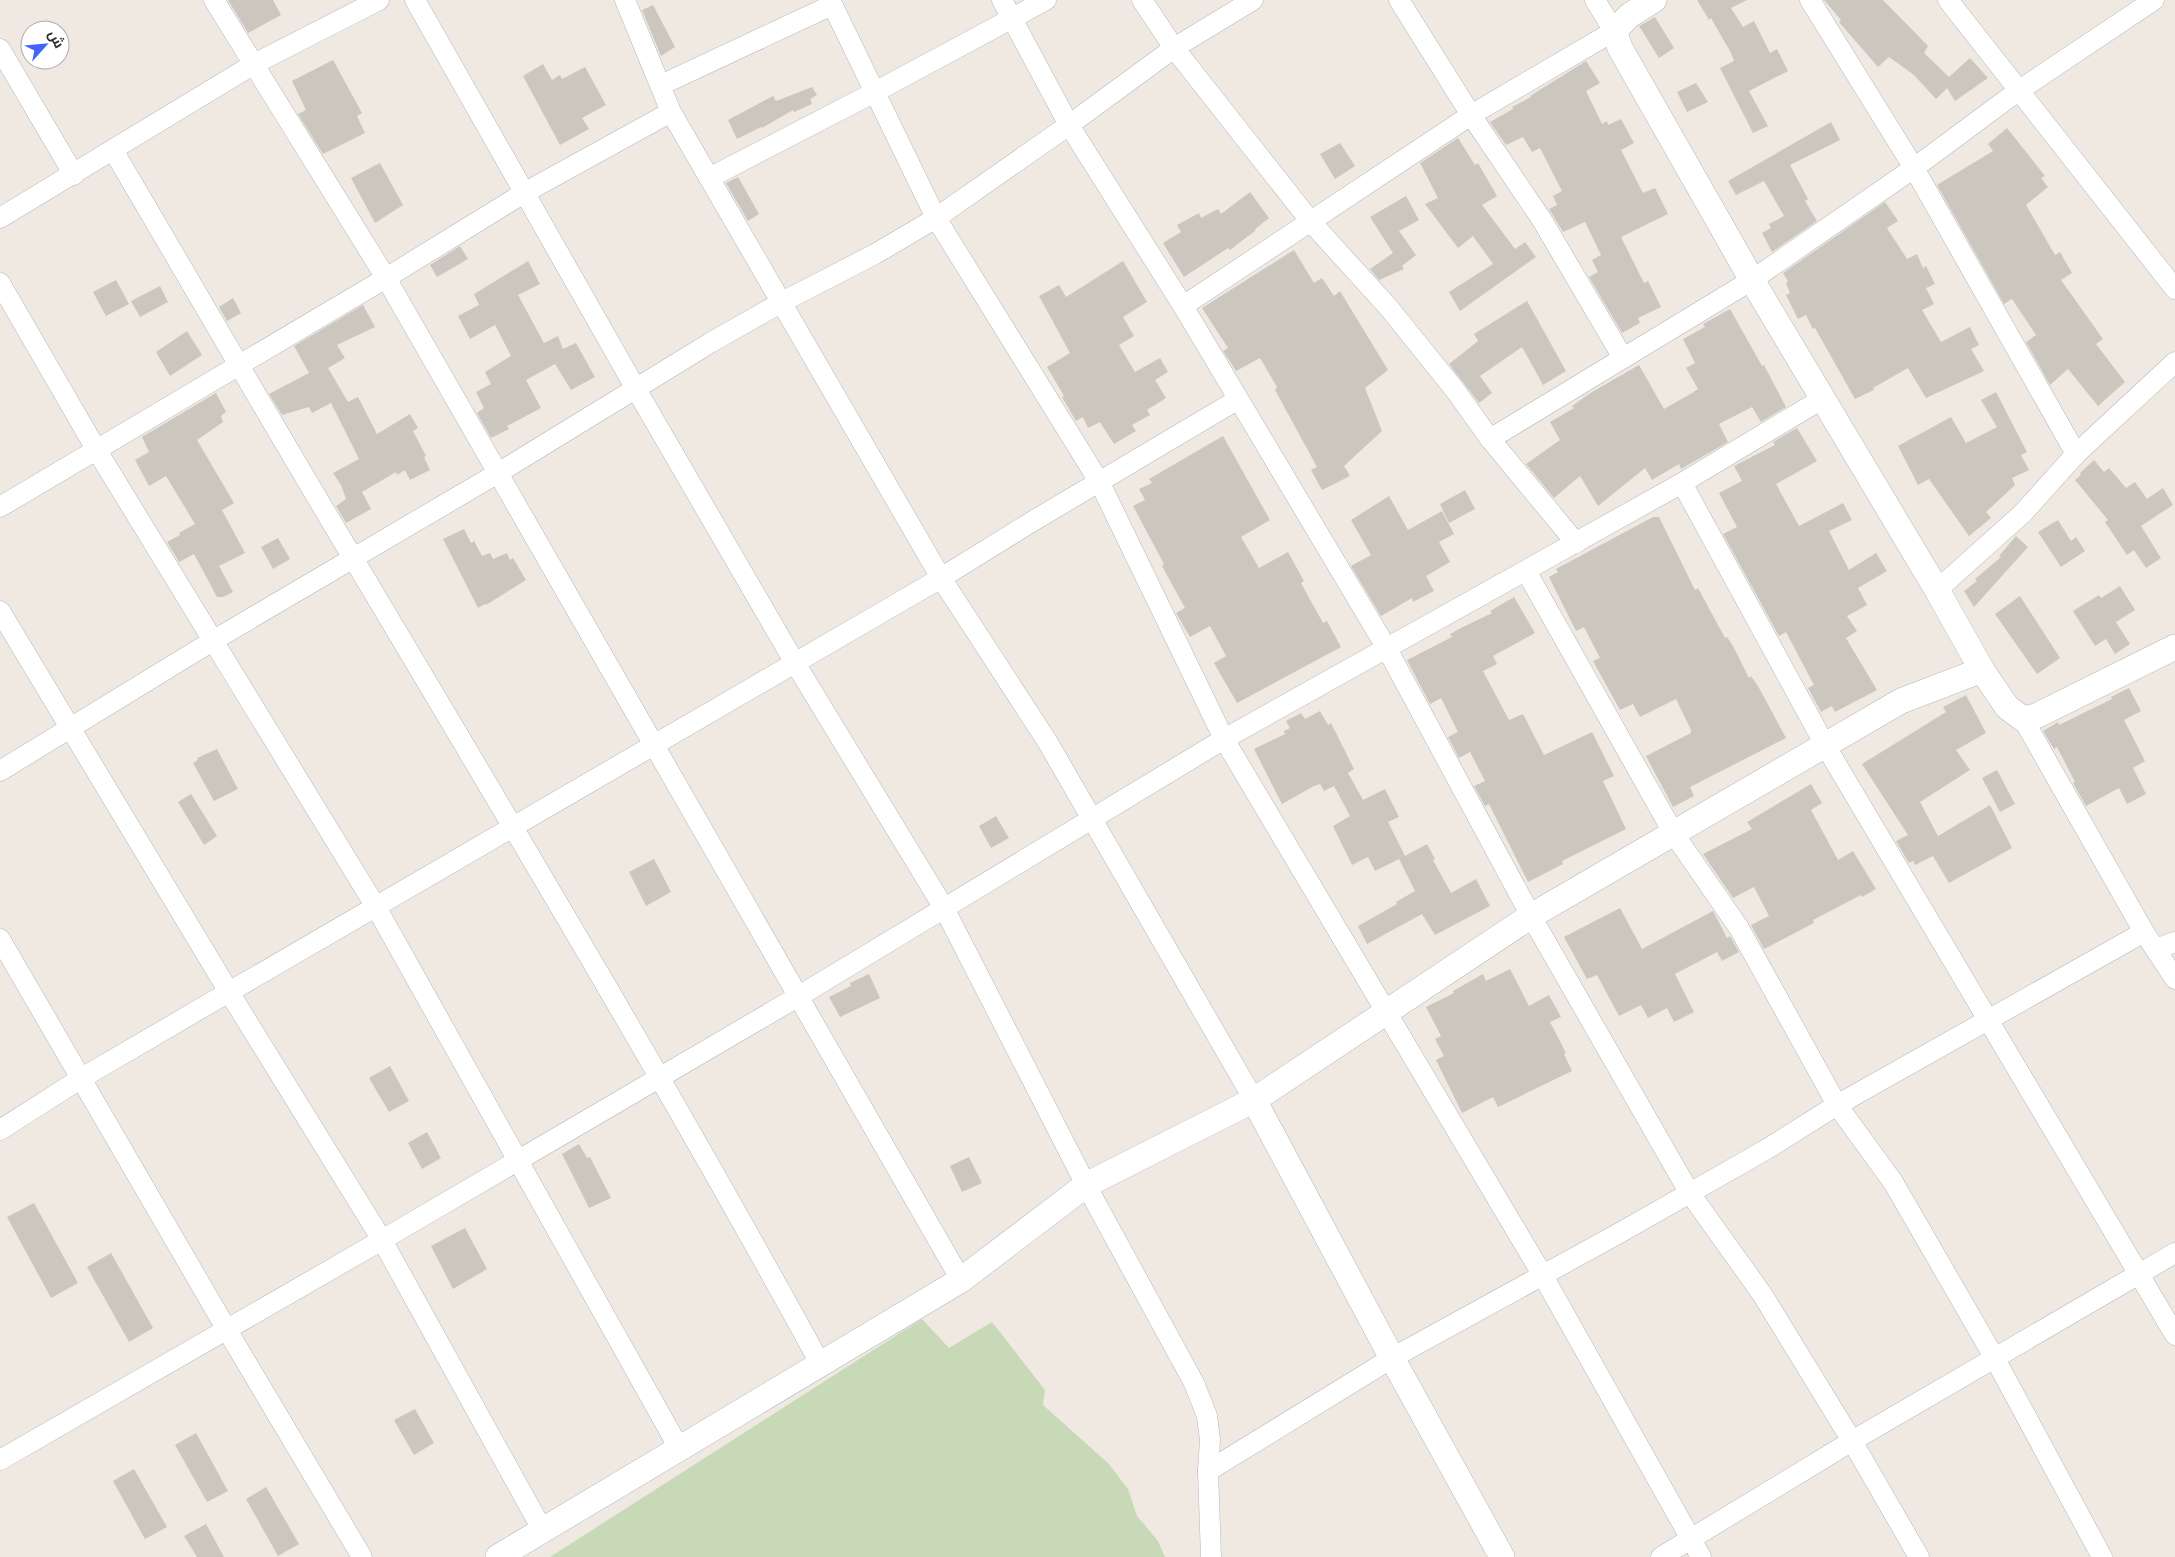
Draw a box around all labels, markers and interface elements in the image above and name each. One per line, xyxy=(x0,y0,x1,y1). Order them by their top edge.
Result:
north arrow xyxy=(20,20,70,70)
text: ش xyxy=(44,27,68,51)

